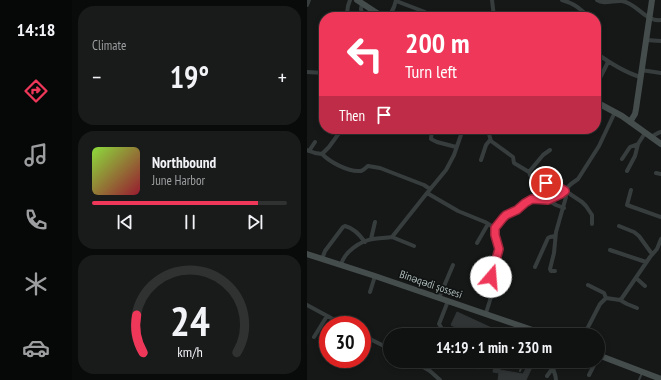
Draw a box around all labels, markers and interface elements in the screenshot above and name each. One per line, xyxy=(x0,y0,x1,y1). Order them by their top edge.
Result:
text: 14:18 xyxy=(17,18,55,41)
text: 200 m xyxy=(405,24,469,61)
icon: left xyxy=(339,28,391,80)
text: Climate xyxy=(92,37,126,54)
text: 19° xyxy=(170,57,209,96)
text: Turn left xyxy=(405,60,457,83)
text: − xyxy=(92,63,101,91)
text: + xyxy=(278,63,287,91)
icon: directions xyxy=(22,77,50,105)
icon: arrive xyxy=(373,104,395,126)
text: Then xyxy=(339,106,365,125)
icon: music xyxy=(22,141,50,169)
text: Northbound xyxy=(152,153,216,172)
pin xyxy=(529,166,563,200)
text: June Harbor xyxy=(152,172,205,189)
icon: arrive xyxy=(535,172,557,194)
icon: phone xyxy=(22,206,50,234)
icon: previous xyxy=(114,211,136,233)
icon: pause xyxy=(179,211,201,233)
icon: next xyxy=(244,211,266,233)
position arrow xyxy=(470,256,512,298)
street label: Binəqədi şossesi xyxy=(398,267,464,301)
icon: climate xyxy=(22,270,50,298)
text: 24 xyxy=(170,293,209,346)
speed limit sign: 30 xyxy=(319,316,371,368)
icon: car xyxy=(22,334,50,362)
text: 14:19 · 1 min · 230 m xyxy=(436,338,552,357)
text: km/h xyxy=(177,341,202,360)

